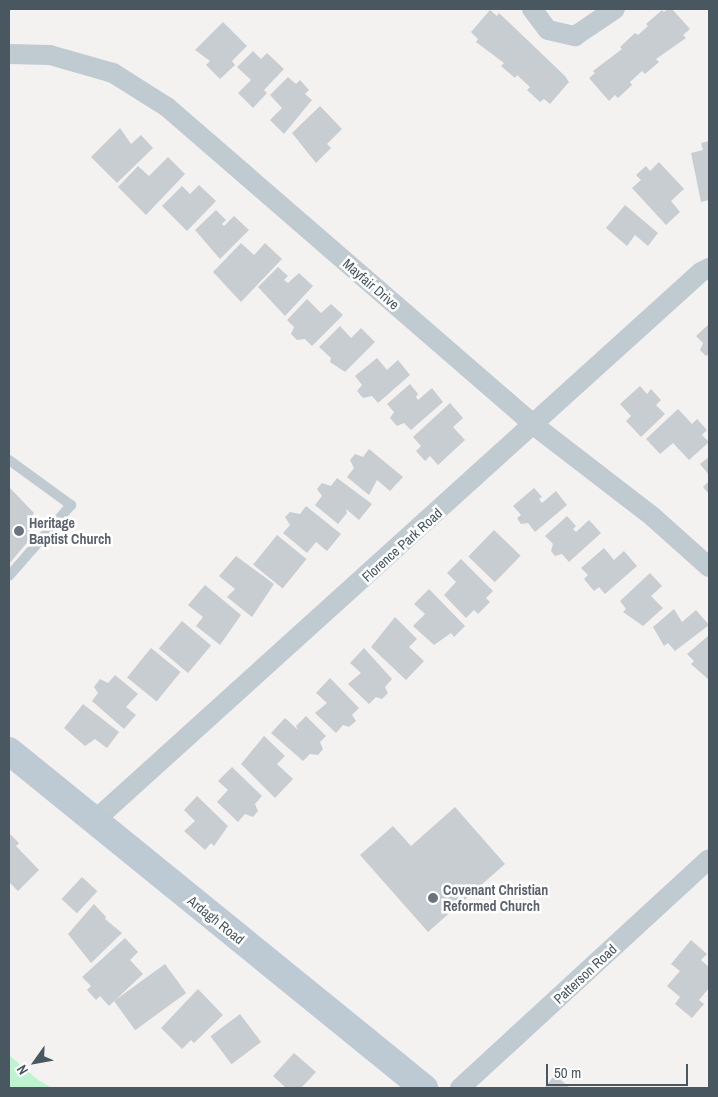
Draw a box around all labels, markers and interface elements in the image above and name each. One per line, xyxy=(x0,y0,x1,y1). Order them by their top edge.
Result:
street label: Mayfair Drive xyxy=(339,255,403,313)
street label: Florence Park Road xyxy=(358,505,446,585)
place label: Heritage Baptist Church xyxy=(29,515,111,548)
marker: Heritage Baptist Church xyxy=(13,525,25,537)
place label: Covenant Christian Reformed Church xyxy=(443,882,548,914)
street label: Ardagh Road xyxy=(184,892,248,948)
marker: Covenant Christian Reformed Church xyxy=(427,892,439,904)
street label: Patterson Road xyxy=(550,941,620,1007)
north arrow xyxy=(10,1037,60,1087)
scale bar xyxy=(548,1054,690,1086)
text: N xyxy=(12,1062,32,1078)
text: 50 m xyxy=(554,1062,581,1083)

